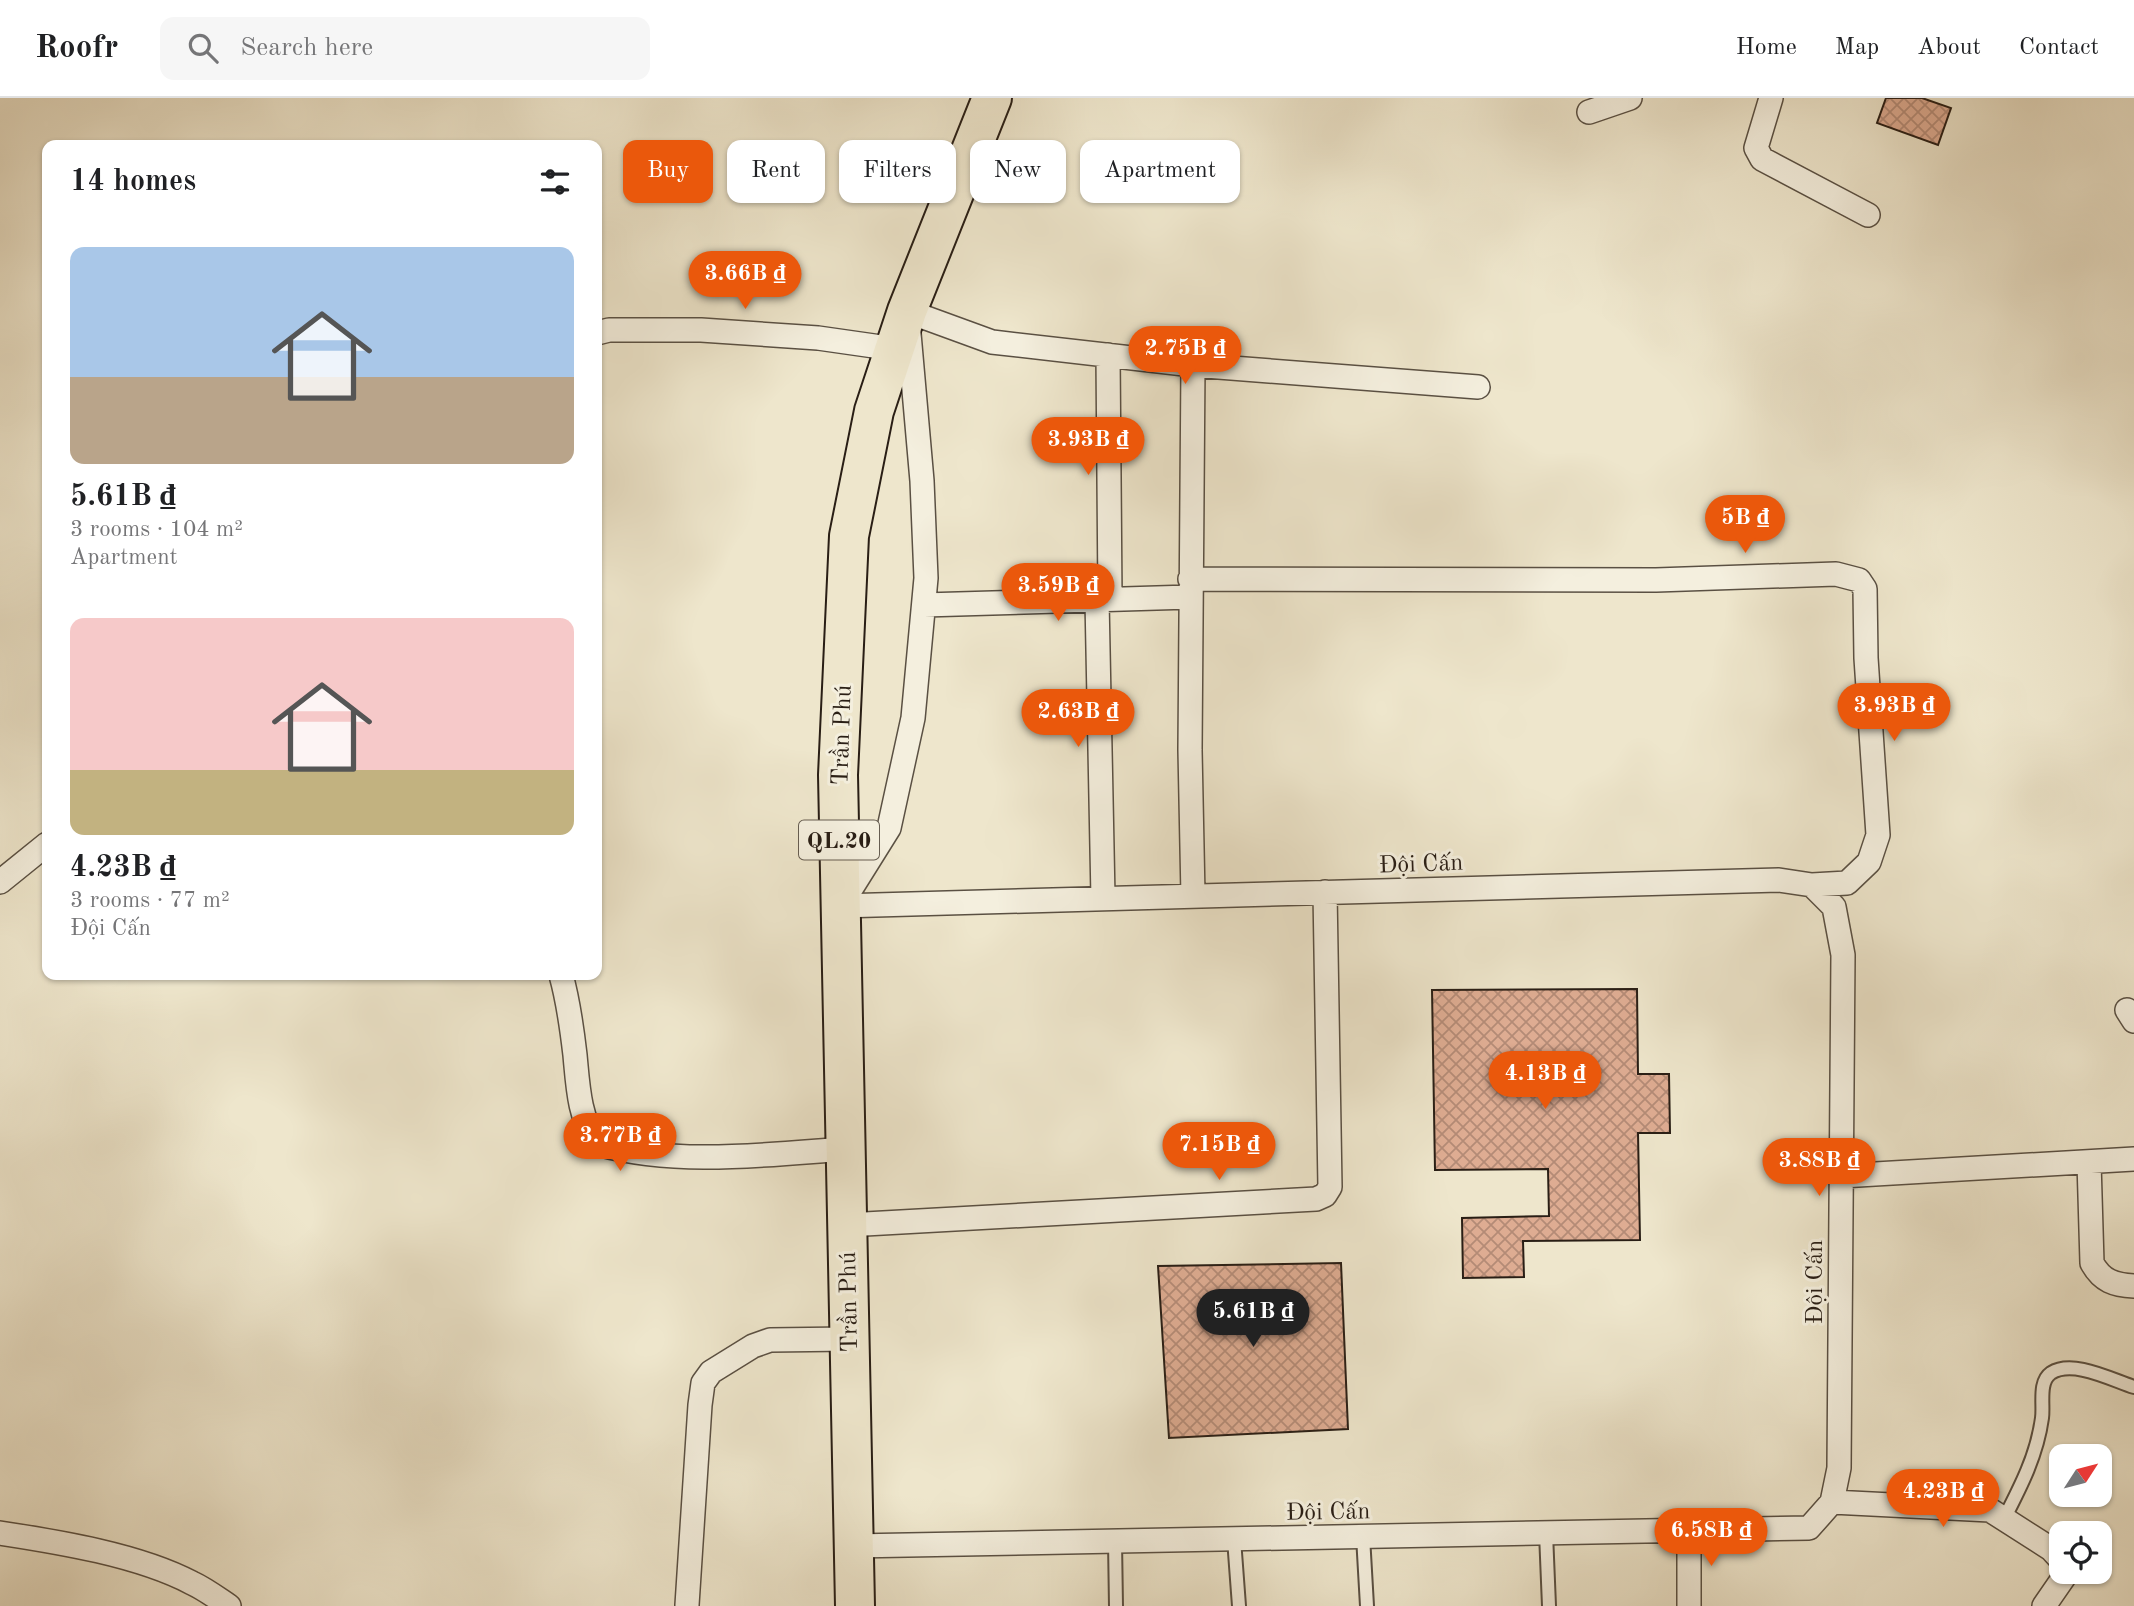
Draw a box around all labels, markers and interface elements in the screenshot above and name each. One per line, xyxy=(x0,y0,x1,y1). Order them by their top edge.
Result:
search box xyxy=(160,17,650,80)
icon: search xyxy=(184,29,222,67)
text: Roofr xyxy=(35,32,118,65)
text: Search here xyxy=(240,35,373,61)
text: Home xyxy=(1736,36,1797,60)
text: Map xyxy=(1835,36,1879,60)
text: About xyxy=(1917,36,1981,60)
text: Contact xyxy=(2019,36,2099,60)
chip: Buy xyxy=(623,140,713,203)
chip: Rent xyxy=(727,140,825,203)
chip: Filters xyxy=(839,140,956,203)
chip: New xyxy=(970,140,1066,203)
chip: Apartment xyxy=(1080,140,1240,203)
icon: filters xyxy=(536,163,574,201)
text: 14 homes xyxy=(70,167,196,197)
pin: 3.66B ₫ xyxy=(680,252,810,311)
text: 3.66B ₫ xyxy=(704,262,786,285)
icon: home xyxy=(259,293,385,419)
pin: 2.75B ₫ xyxy=(1120,327,1250,386)
text: 2.75B ₫ xyxy=(1144,337,1226,360)
pin: 3.93B ₫ xyxy=(1023,418,1153,477)
text: 3.93B ₫ xyxy=(1047,428,1129,451)
text: 5.61B ₫ xyxy=(70,482,176,512)
pin: 5B ₫ xyxy=(1704,496,1786,555)
text: 5B ₫ xyxy=(1721,506,1769,529)
text: 3 rooms · 104 m² xyxy=(70,518,243,541)
text: Apartment xyxy=(70,546,178,569)
pin: 3.59B ₫ xyxy=(993,564,1123,623)
text: 3.59B ₫ xyxy=(1017,574,1099,597)
icon: home xyxy=(259,664,385,790)
street label: Trần Phú xyxy=(827,684,857,786)
pin: 3.93B ₫ xyxy=(1829,684,1959,743)
pin: 2.63B ₫ xyxy=(1013,690,1143,749)
text: 3.93B ₫ xyxy=(1853,694,1935,717)
text: 2.63B ₫ xyxy=(1037,700,1119,723)
road number: QL.20 xyxy=(799,820,879,860)
street label: Đội Cấn xyxy=(1378,851,1464,878)
text: 4.23B ₫ xyxy=(70,853,176,883)
text: 3 rooms · 77 m² xyxy=(70,889,230,912)
text: Đội Cấn xyxy=(70,917,151,940)
pin: 4.13B ₫ xyxy=(1480,1052,1610,1111)
text: 4.13B ₫ xyxy=(1504,1062,1586,1085)
pin: 3.77B ₫ xyxy=(555,1114,685,1173)
pin: 7.15B ₫ xyxy=(1154,1122,1284,1182)
text: 3.77B ₫ xyxy=(579,1124,661,1147)
text: 7.15B ₫ xyxy=(1178,1133,1260,1156)
pin: 3.88B ₫ xyxy=(1754,1138,1884,1198)
text: 3.88B ₫ xyxy=(1778,1149,1860,1172)
street label: Đội Cấn xyxy=(1803,1240,1828,1324)
street label: Trần Phú xyxy=(835,1251,863,1353)
pin: 5.61B ₫ xyxy=(1188,1290,1318,1349)
text: 5.61B ₫ xyxy=(1212,1300,1294,1323)
north arrow xyxy=(2049,1444,2112,1507)
map controls xyxy=(2049,1444,2112,1584)
pin: 4.23B ₫ xyxy=(1878,1470,2008,1529)
text: 4.23B ₫ xyxy=(1902,1480,1984,1503)
street label: Đội Cấn xyxy=(1286,1499,1370,1526)
pin: 6.58B ₫ xyxy=(1646,1508,1776,1568)
text: 6.58B ₫ xyxy=(1670,1519,1752,1542)
button: locate xyxy=(2049,1521,2112,1584)

